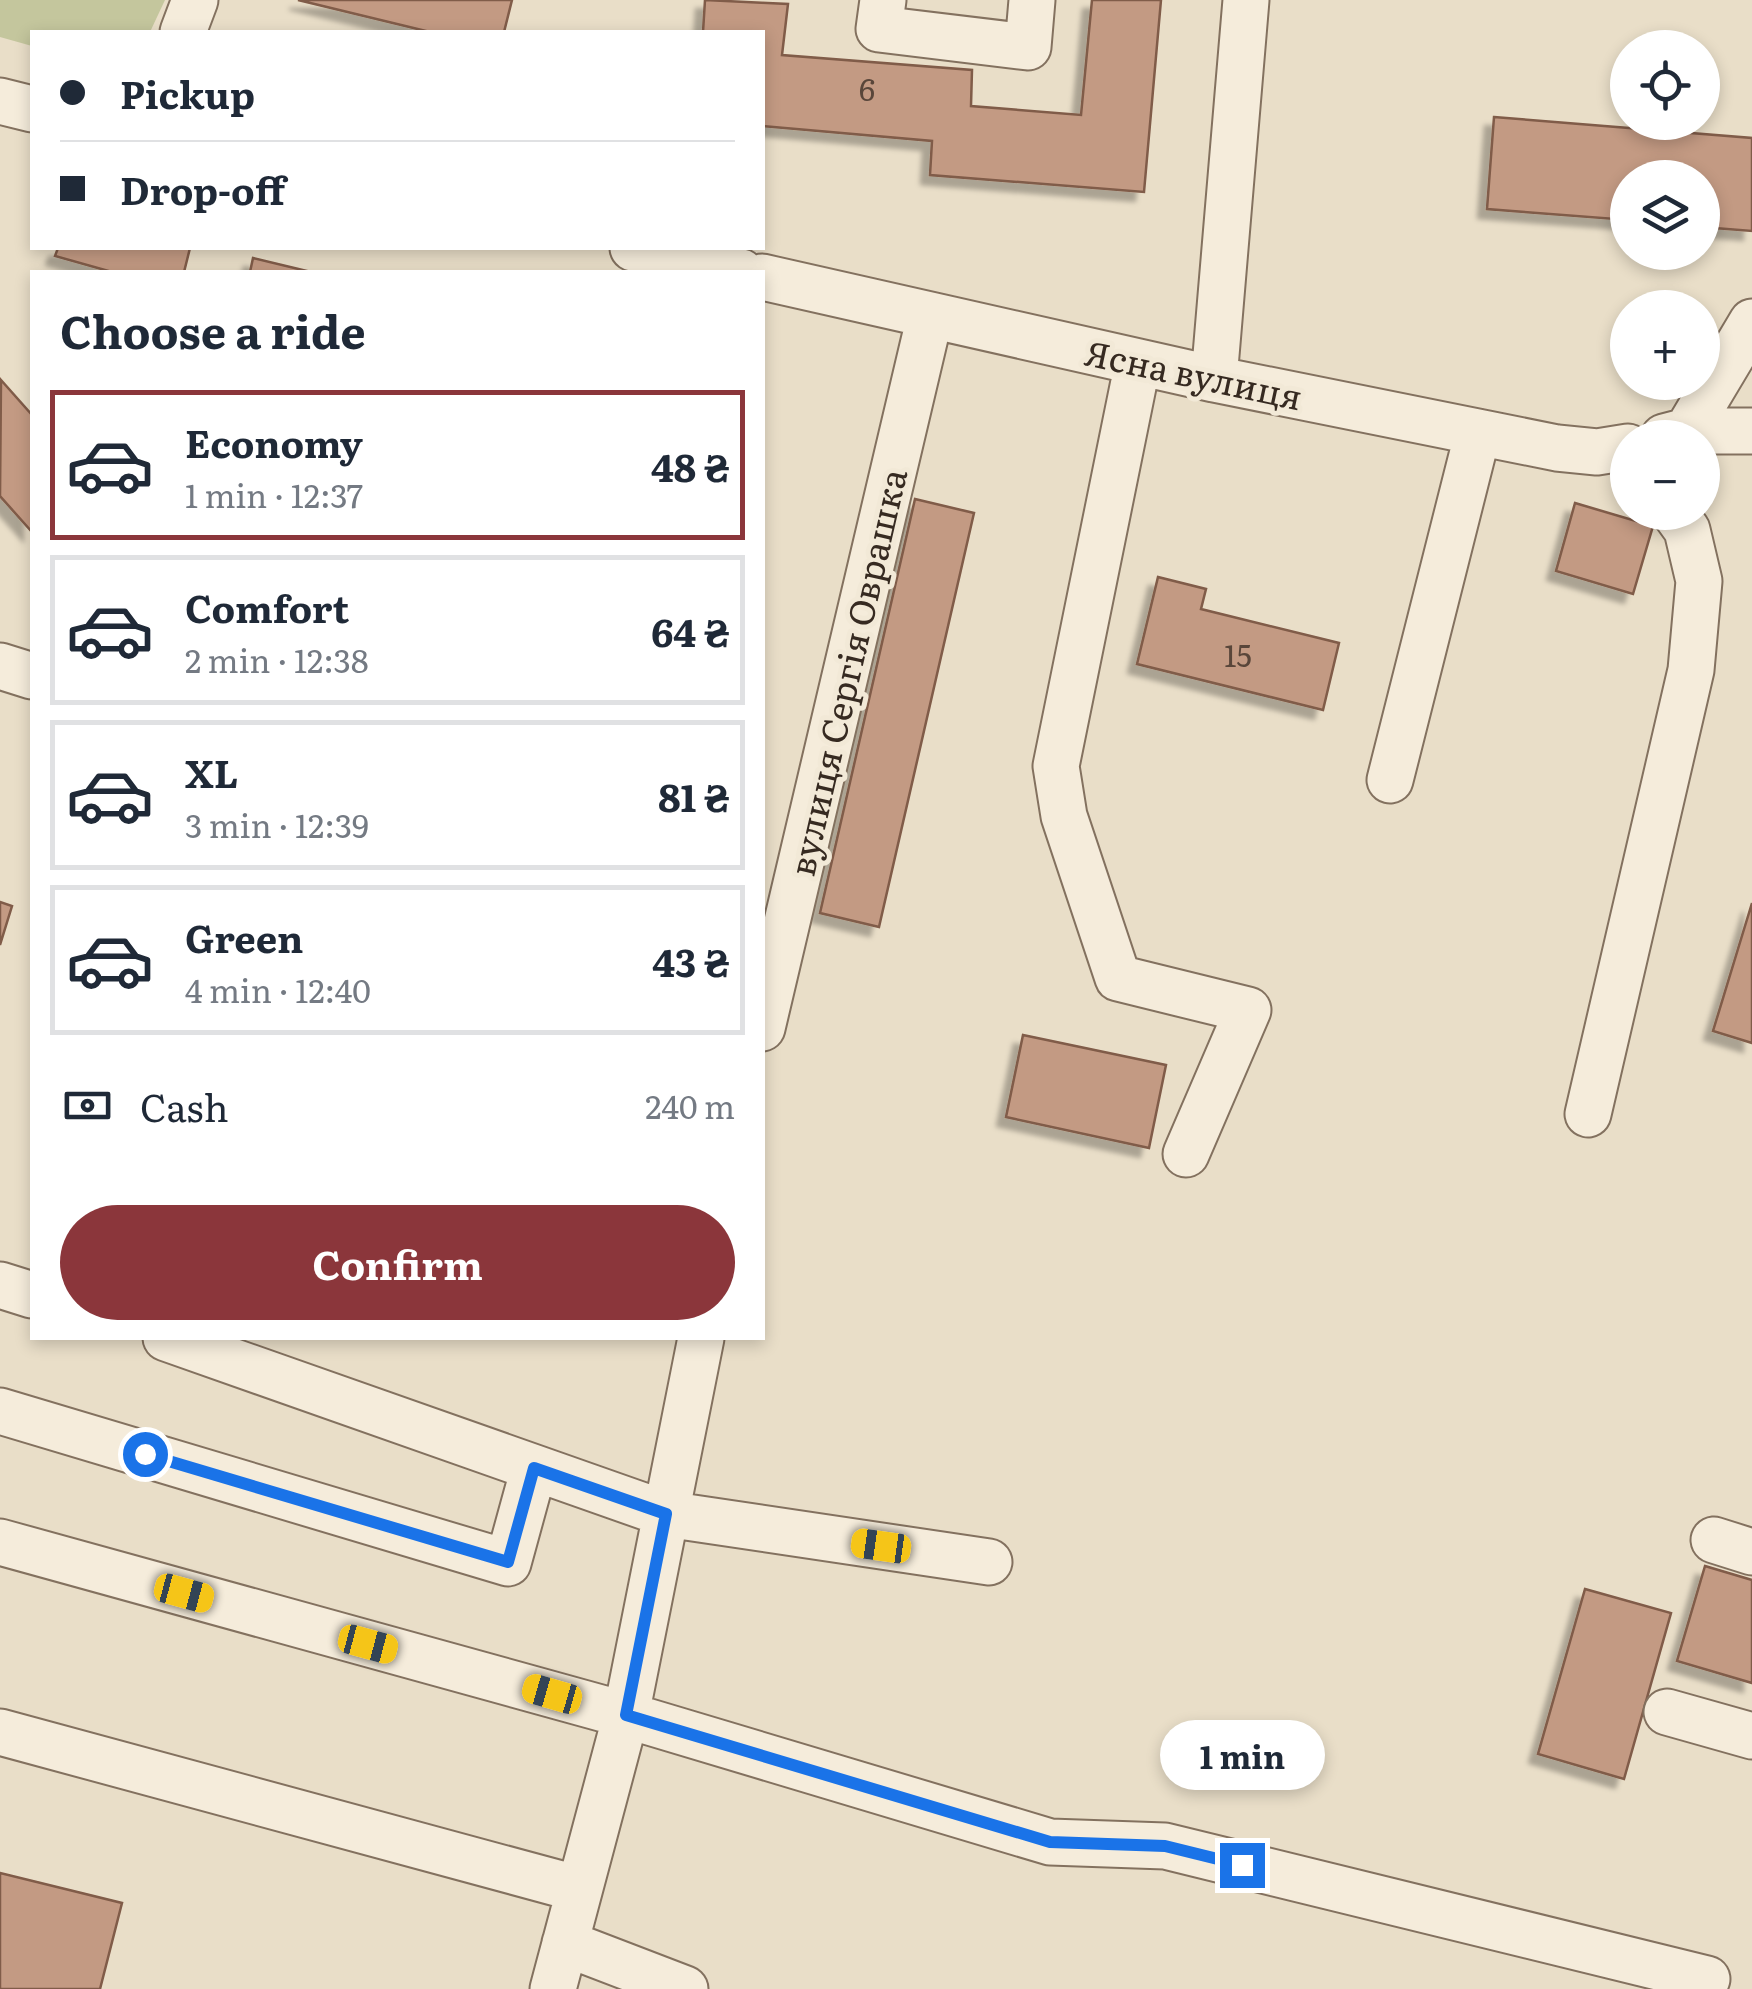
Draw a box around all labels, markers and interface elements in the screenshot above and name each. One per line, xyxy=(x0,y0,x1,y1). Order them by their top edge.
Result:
map controls xyxy=(1610,30,1720,530)
button: locate xyxy=(1610,30,1720,140)
text: Pickup xyxy=(120,64,255,121)
house number: 6 xyxy=(859,66,875,110)
text: Drop-off xyxy=(120,160,285,217)
button: layers xyxy=(1610,160,1720,270)
button: + xyxy=(1610,290,1720,400)
text: Choose a ride xyxy=(60,296,366,363)
street label: Ясна вулиця xyxy=(1081,325,1307,421)
text: Economy xyxy=(185,413,363,470)
icon: car xyxy=(65,420,155,510)
button: − xyxy=(1610,420,1720,530)
text: 48 ₴ xyxy=(651,437,730,494)
street label: вулиця Сергія Оврашка xyxy=(774,463,918,881)
text: 1 min · 12:37 xyxy=(185,470,363,518)
text: Comfort xyxy=(185,578,349,635)
icon: car xyxy=(65,585,155,675)
text: 64 ₴ xyxy=(651,602,730,659)
house number: 15 xyxy=(1224,632,1252,676)
text: 2 min · 12:38 xyxy=(185,635,369,683)
text: XL xyxy=(185,743,238,800)
icon: car xyxy=(65,750,155,840)
text: 81 ₴ xyxy=(658,767,730,824)
text: 3 min · 12:39 xyxy=(185,800,369,848)
text: Green xyxy=(185,908,303,965)
icon: car xyxy=(65,915,155,1005)
text: 43 ₴ xyxy=(652,932,730,989)
text: 4 min · 12:40 xyxy=(185,965,371,1013)
text: Cash xyxy=(140,1077,229,1134)
icon: cash xyxy=(60,1078,115,1133)
text: 240 m xyxy=(645,1081,735,1129)
button: Confirm xyxy=(60,1205,735,1320)
route start xyxy=(123,1432,168,1477)
car xyxy=(849,1527,913,1565)
car xyxy=(151,1571,217,1615)
car xyxy=(335,1622,401,1666)
car xyxy=(519,1671,585,1717)
callout: 1 min xyxy=(1160,1720,1324,1790)
text: 1 min xyxy=(1200,1731,1285,1779)
route end xyxy=(1220,1843,1265,1888)

